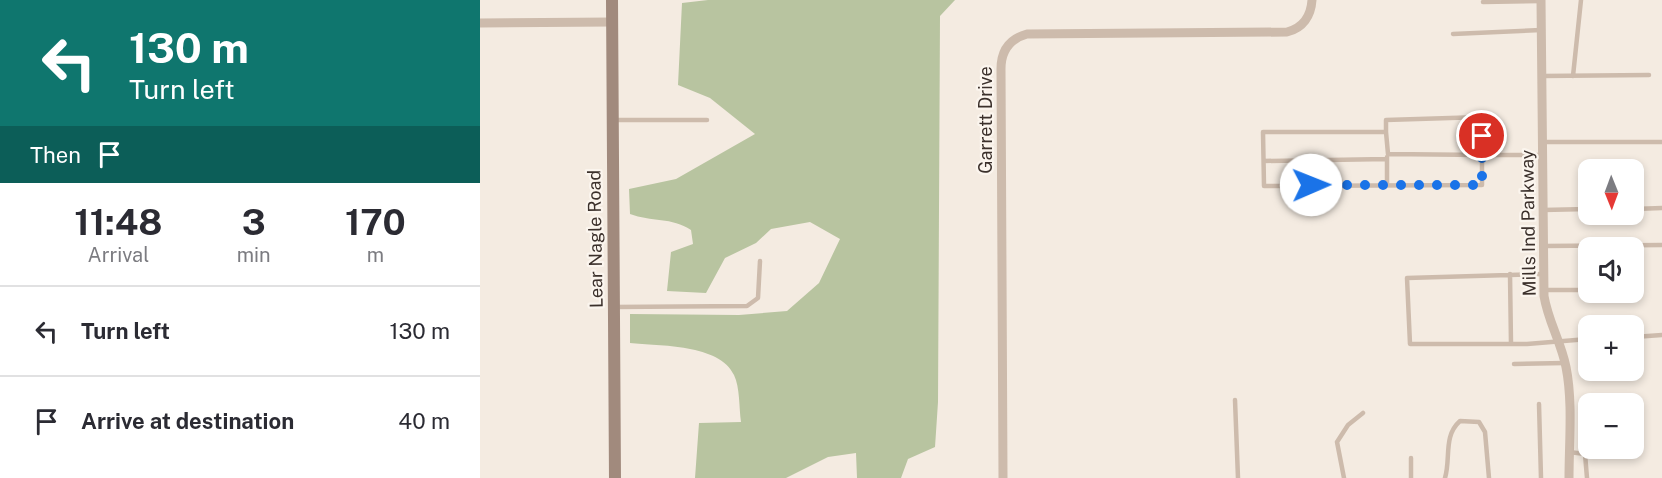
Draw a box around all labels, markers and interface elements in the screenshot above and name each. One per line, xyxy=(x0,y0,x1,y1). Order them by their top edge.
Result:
text: 130 m xyxy=(129,23,249,72)
icon: left xyxy=(30,24,108,102)
street label: Garrett Drive xyxy=(975,66,996,174)
text: Turn left xyxy=(129,73,235,105)
pin xyxy=(1456,110,1507,161)
icon: arrive xyxy=(1465,119,1498,152)
icon: arrive xyxy=(93,138,126,171)
text: Then xyxy=(30,142,81,168)
street label: Mills Ind Parkway xyxy=(1516,149,1540,296)
position arrow xyxy=(1279,153,1343,217)
north arrow xyxy=(1578,159,1644,225)
map controls xyxy=(1578,159,1644,459)
street label: Lear Nagle Road xyxy=(583,170,607,308)
text: 11:48 xyxy=(74,201,162,243)
text: 3 xyxy=(242,201,266,243)
text: 170 xyxy=(345,201,406,243)
button: sound xyxy=(1578,237,1644,303)
text: Arrival xyxy=(87,243,149,267)
text: min xyxy=(237,243,271,267)
text: m xyxy=(367,243,384,267)
icon: left xyxy=(30,315,63,348)
button: + xyxy=(1578,315,1644,381)
text: Turn left xyxy=(81,318,170,344)
text: 130 m xyxy=(389,318,450,344)
button: − xyxy=(1578,393,1644,459)
icon: arrive xyxy=(30,405,63,438)
text: Arrive at destination xyxy=(81,408,294,434)
text: 40 m xyxy=(398,408,450,434)

